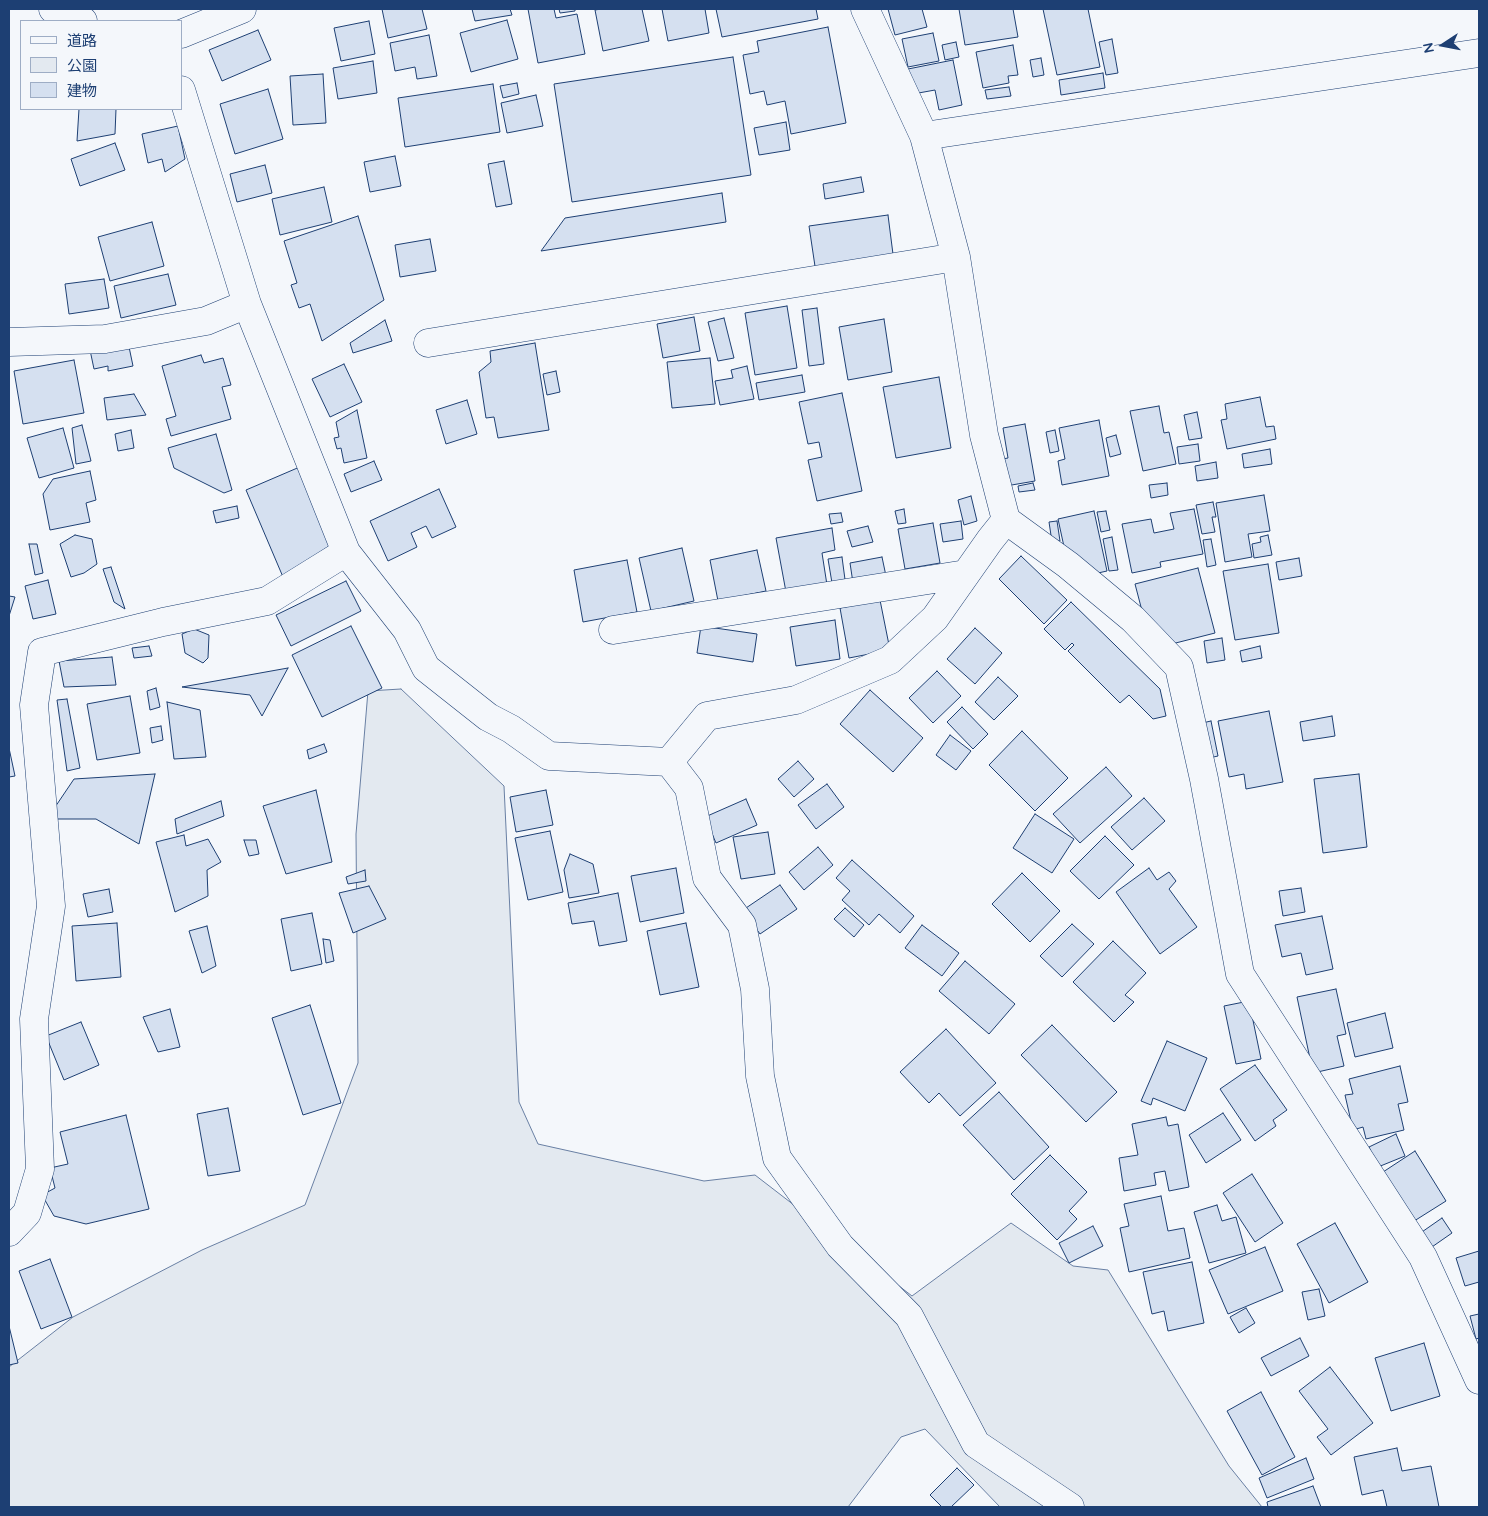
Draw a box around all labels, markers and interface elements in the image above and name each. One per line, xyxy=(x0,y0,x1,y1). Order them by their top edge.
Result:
legend xyxy=(20,20,182,110)
north arrow xyxy=(1418,20,1468,70)
text: 道路 xyxy=(67,31,97,50)
text: N xyxy=(1418,41,1438,55)
text: 公園 xyxy=(67,56,97,75)
text: 建物 xyxy=(67,81,97,100)

